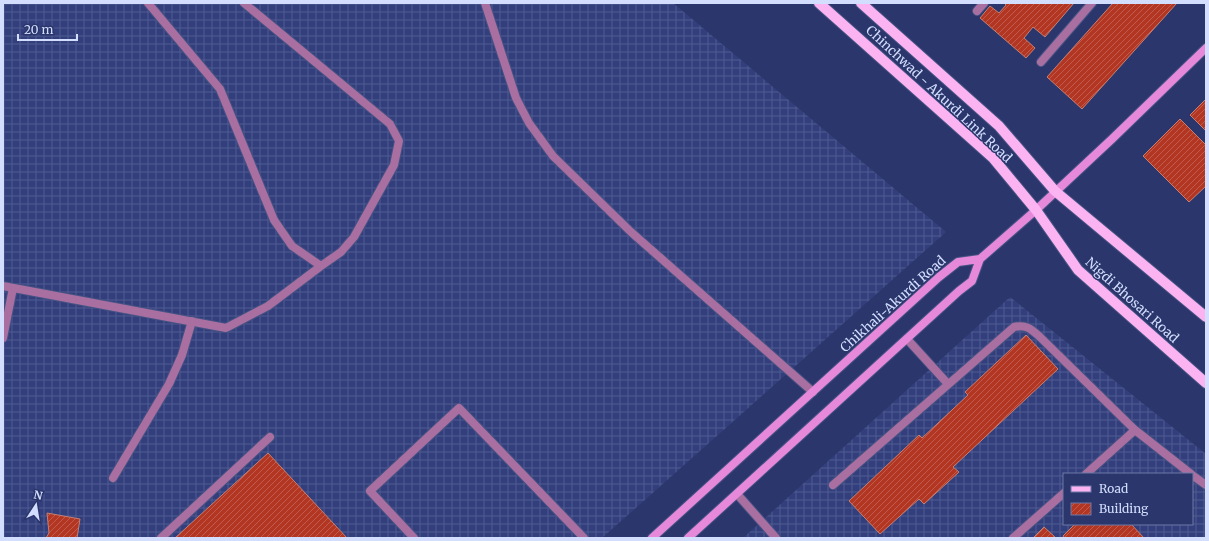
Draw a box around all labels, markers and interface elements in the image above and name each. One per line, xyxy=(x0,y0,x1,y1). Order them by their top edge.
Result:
scale bar xyxy=(18,16,77,42)
text: 20 m xyxy=(24,22,53,37)
street label: Chinchwad - Akurdi Link Road xyxy=(862,22,1016,166)
street label: Chikhali-Akurdi Road xyxy=(837,252,949,356)
street label: Nigdi Bhosari Road xyxy=(1082,254,1182,347)
legend xyxy=(1063,473,1193,525)
text: Road xyxy=(1099,481,1128,496)
north arrow xyxy=(16,485,56,525)
text: N xyxy=(32,487,44,503)
text: Building xyxy=(1099,501,1149,516)

